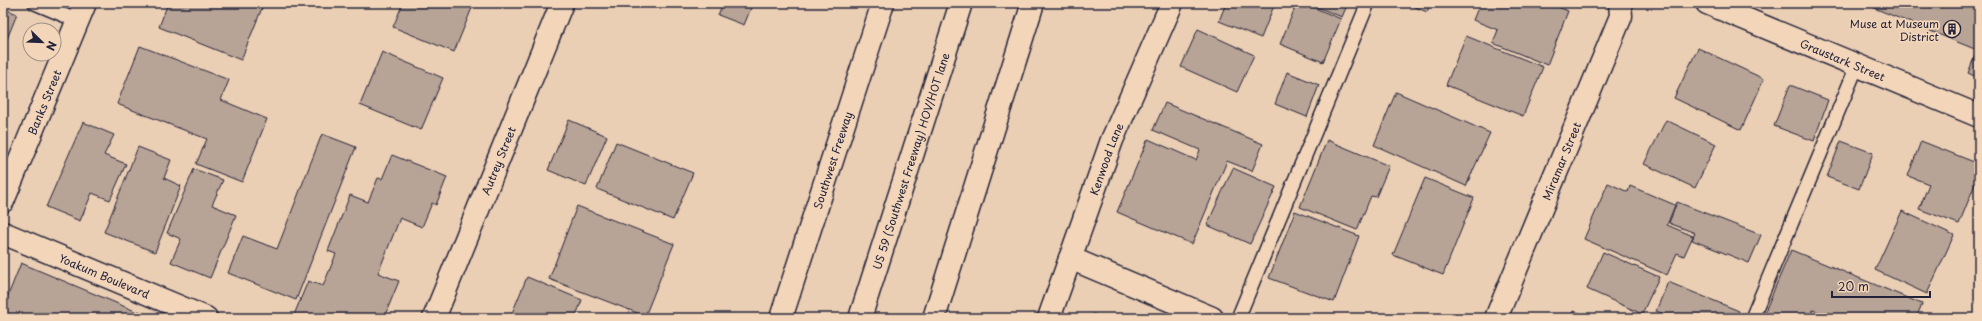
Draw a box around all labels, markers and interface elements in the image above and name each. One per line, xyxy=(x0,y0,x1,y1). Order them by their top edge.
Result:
place label: Muse at Museum District xyxy=(1850,15,1940,45)
building icon: Muse at Museum District xyxy=(1942,19,1962,39)
north arrow xyxy=(22,22,62,62)
street label: Graustark Street xyxy=(1798,34,1888,85)
text: N xyxy=(42,39,61,54)
street label: US 59 (Southwest Freeway) HOV/HOT lane xyxy=(868,50,953,272)
street label: Banks Street xyxy=(23,67,65,137)
street label: Southwest Freeway xyxy=(808,109,856,211)
street label: Miramar Street xyxy=(1537,119,1585,203)
street label: Kenwood Lane xyxy=(1085,120,1127,197)
street label: Autrey Street xyxy=(476,123,520,197)
street label: Yoakum Boulevard xyxy=(57,249,153,302)
scale bar xyxy=(1832,273,1930,299)
text: 20 m xyxy=(1838,277,1869,295)

